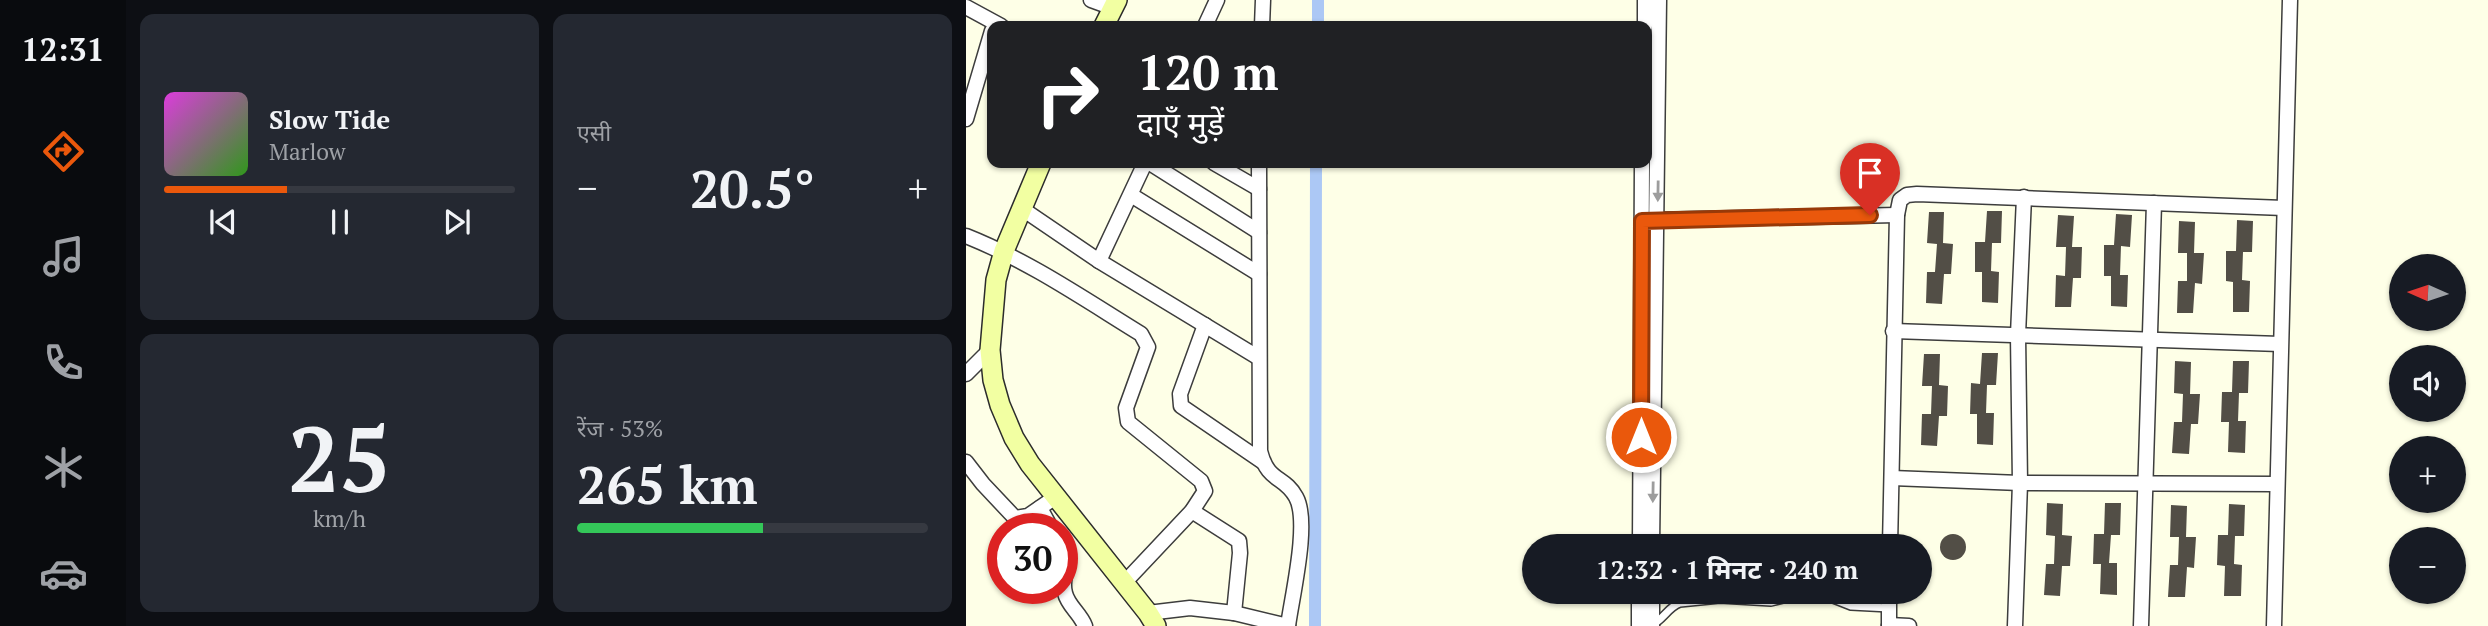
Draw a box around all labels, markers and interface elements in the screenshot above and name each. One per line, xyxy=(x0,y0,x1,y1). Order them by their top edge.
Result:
text: 12:31 xyxy=(21,28,105,70)
text: 120 m xyxy=(1137,39,1279,104)
icon: right xyxy=(1022,49,1113,140)
text: Slow Tide xyxy=(269,102,390,136)
text: दाएँ मुड़ें xyxy=(1137,102,1224,144)
text: एसी xyxy=(577,117,611,148)
icon: directions xyxy=(39,127,88,176)
text: Marlow xyxy=(269,136,346,167)
pin xyxy=(1840,143,1900,215)
text: 20.5° xyxy=(690,154,815,223)
icon: arrive xyxy=(1851,154,1889,192)
text: − xyxy=(577,163,597,213)
text: + xyxy=(908,163,928,213)
one-way arrow xyxy=(1652,180,1663,202)
icon: previous xyxy=(204,203,242,241)
icon: pause xyxy=(321,203,359,241)
icon: next xyxy=(438,203,476,241)
icon: music xyxy=(39,232,88,281)
north arrow xyxy=(2389,254,2466,331)
map controls xyxy=(2389,254,2466,604)
icon: phone xyxy=(39,338,88,387)
button: sound xyxy=(2389,345,2466,422)
text: 25 xyxy=(288,397,391,518)
position arrow xyxy=(1604,400,1678,474)
text: रेंज · 53% xyxy=(577,413,663,444)
button: + xyxy=(2389,436,2466,513)
icon: climate xyxy=(39,443,88,492)
text: 265 km xyxy=(577,450,758,519)
one-way arrow xyxy=(1647,481,1659,503)
text: km/h xyxy=(313,503,366,534)
speed limit sign: 30 xyxy=(987,513,1078,604)
button: − xyxy=(2389,527,2466,604)
icon: car xyxy=(39,549,88,598)
text: 12:32 · 1 मिनट · 240 m xyxy=(1596,552,1858,586)

